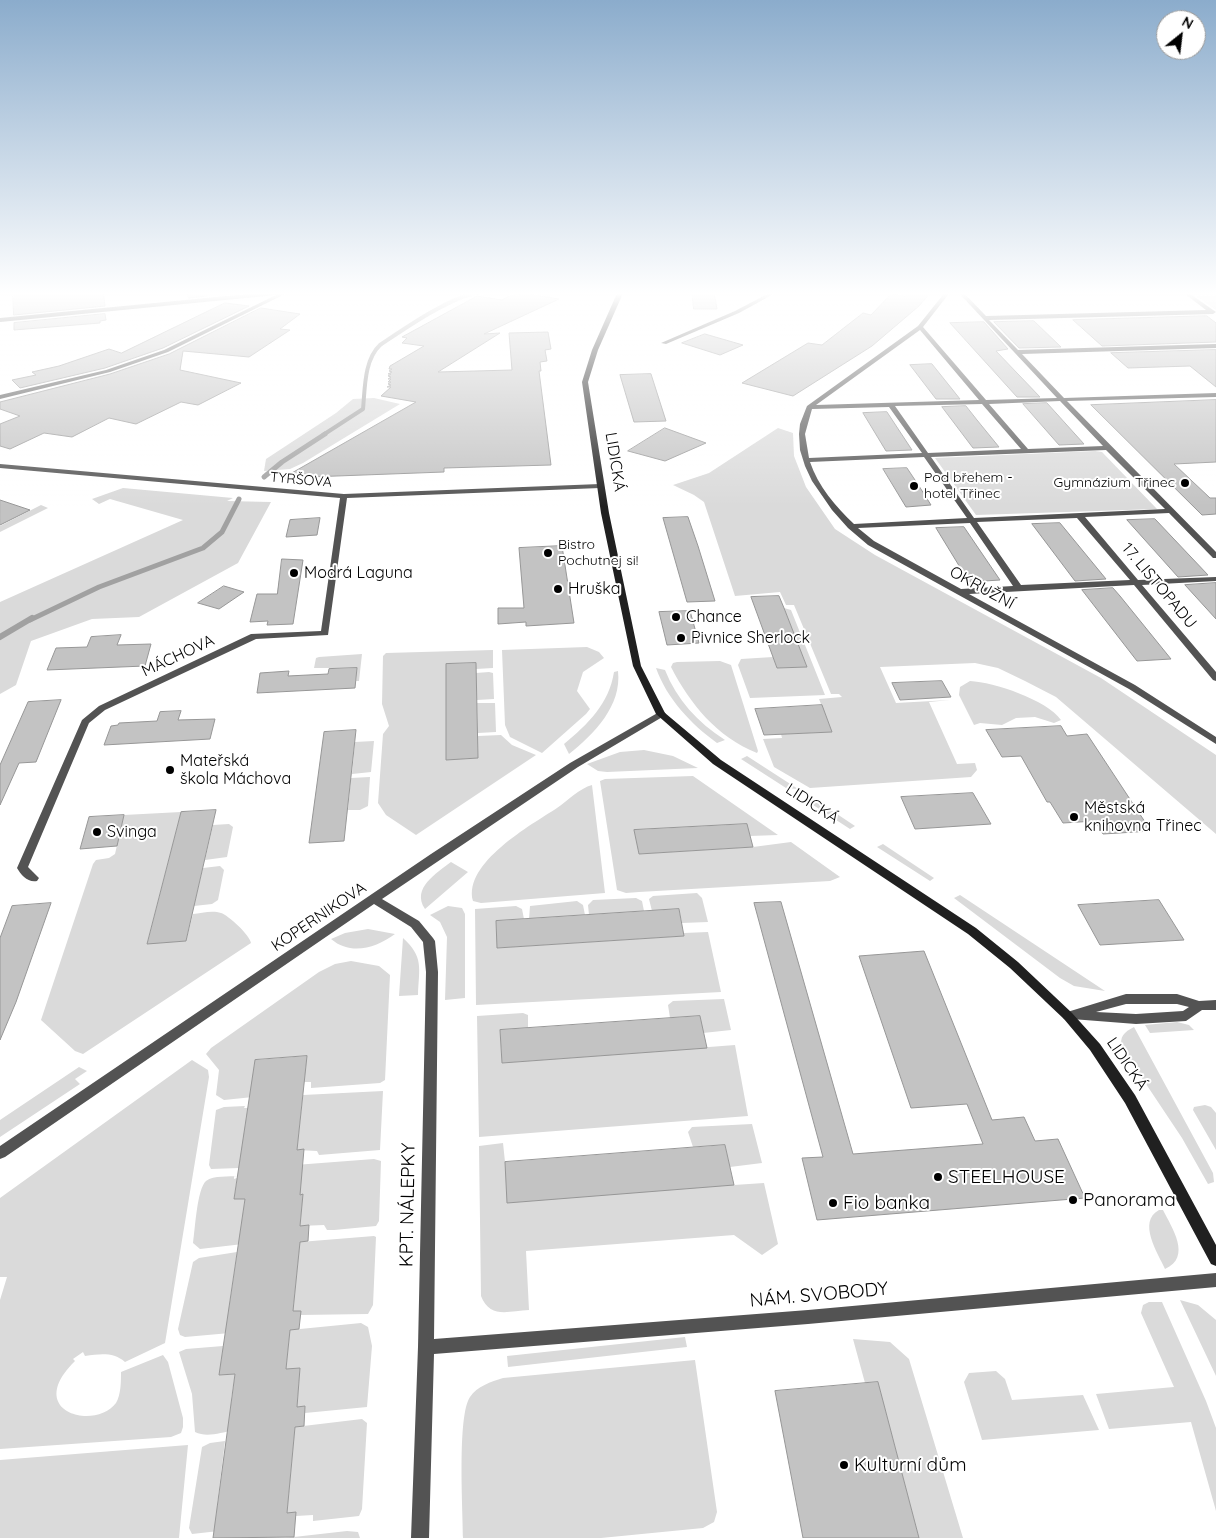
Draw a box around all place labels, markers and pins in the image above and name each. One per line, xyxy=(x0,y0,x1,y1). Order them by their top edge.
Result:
place label: Pod břehem - hotel Třinec xyxy=(924,470,1013,502)
place label: Gymnázium Třinec xyxy=(1054,475,1175,491)
marker: Gymnázium Třinec xyxy=(1179,477,1191,489)
marker: Pod břehem - hotel Třinec xyxy=(908,480,920,492)
place label: Bistro Pochutnej si! xyxy=(558,537,638,570)
marker: Bistro Pochutnej si! xyxy=(542,547,554,559)
place label: Modrá Laguna xyxy=(304,563,413,583)
marker: Modrá Laguna xyxy=(288,567,300,579)
place label: Hruška xyxy=(568,579,620,599)
marker: Hruška xyxy=(552,583,564,595)
place label: Chance xyxy=(686,607,742,627)
marker: Chance xyxy=(670,611,682,623)
place label: Pivnice Sherlock xyxy=(691,628,810,648)
marker: Pivnice Sherlock xyxy=(675,632,687,644)
place label: Mateřská škola Máchova xyxy=(180,751,291,789)
marker: Mateřská škola Máchova xyxy=(164,764,176,776)
place label: Městská knihovna Třinec xyxy=(1084,798,1202,836)
marker: Městská knihovna Třinec xyxy=(1068,811,1080,823)
place label: Svinga xyxy=(107,822,157,842)
marker: Svinga xyxy=(91,826,103,838)
place label: STEELHOUSE xyxy=(948,1166,1065,1188)
marker: STEELHOUSE xyxy=(932,1171,944,1183)
place label: Panorama xyxy=(1083,1189,1176,1211)
place label: Fio banka xyxy=(843,1192,930,1214)
marker: Panorama xyxy=(1067,1194,1079,1206)
marker: Fio banka xyxy=(827,1197,839,1209)
place label: Kulturní dům xyxy=(854,1454,966,1476)
marker: Kulturní dům xyxy=(838,1459,850,1471)

